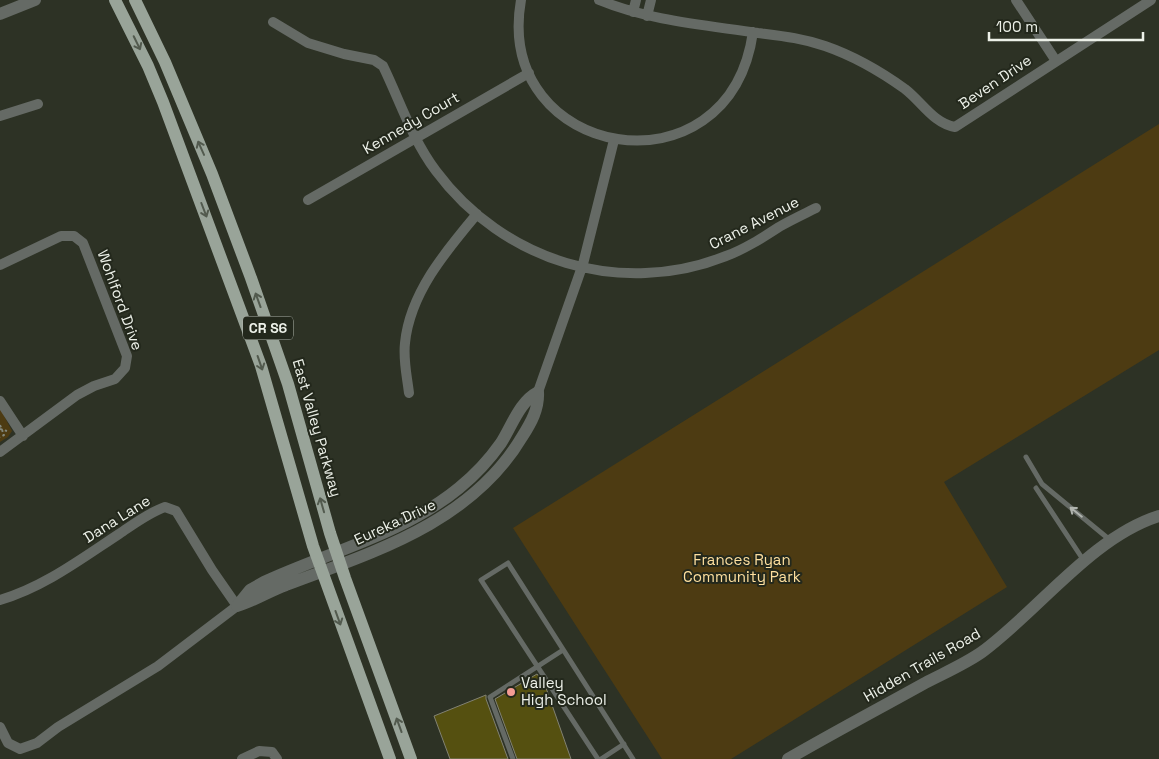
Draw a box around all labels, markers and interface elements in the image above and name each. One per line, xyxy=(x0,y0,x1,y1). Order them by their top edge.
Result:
scale bar xyxy=(989,10,1143,42)
text: 100 m xyxy=(996,17,1038,36)
one-way arrow xyxy=(133,35,142,50)
street label: Beven Drive xyxy=(955,50,1035,113)
street label: Kennedy Court xyxy=(359,87,462,158)
one-way arrow xyxy=(196,141,206,156)
street label: Crane Avenue xyxy=(706,192,802,253)
one-way arrow xyxy=(200,202,209,218)
street label: Wohlford Drive xyxy=(94,247,147,353)
one-way arrow xyxy=(253,293,262,308)
road number: CR S6 xyxy=(243,316,293,339)
one-way arrow xyxy=(256,355,265,370)
street label: East Valley Parkway xyxy=(289,357,346,499)
street label: Dana Lane xyxy=(80,491,154,547)
street label: Eureka Drive xyxy=(351,494,439,549)
one-way arrow xyxy=(317,497,327,513)
one-way arrow xyxy=(1070,507,1083,518)
park label: Frances Ryan Community Park xyxy=(683,550,801,586)
one-way arrow xyxy=(334,609,343,625)
street label: Hidden Trails Road xyxy=(860,623,984,706)
place label: Valley High School xyxy=(521,673,607,709)
marker: Valley High School xyxy=(505,686,517,698)
one-way arrow xyxy=(394,718,403,733)

